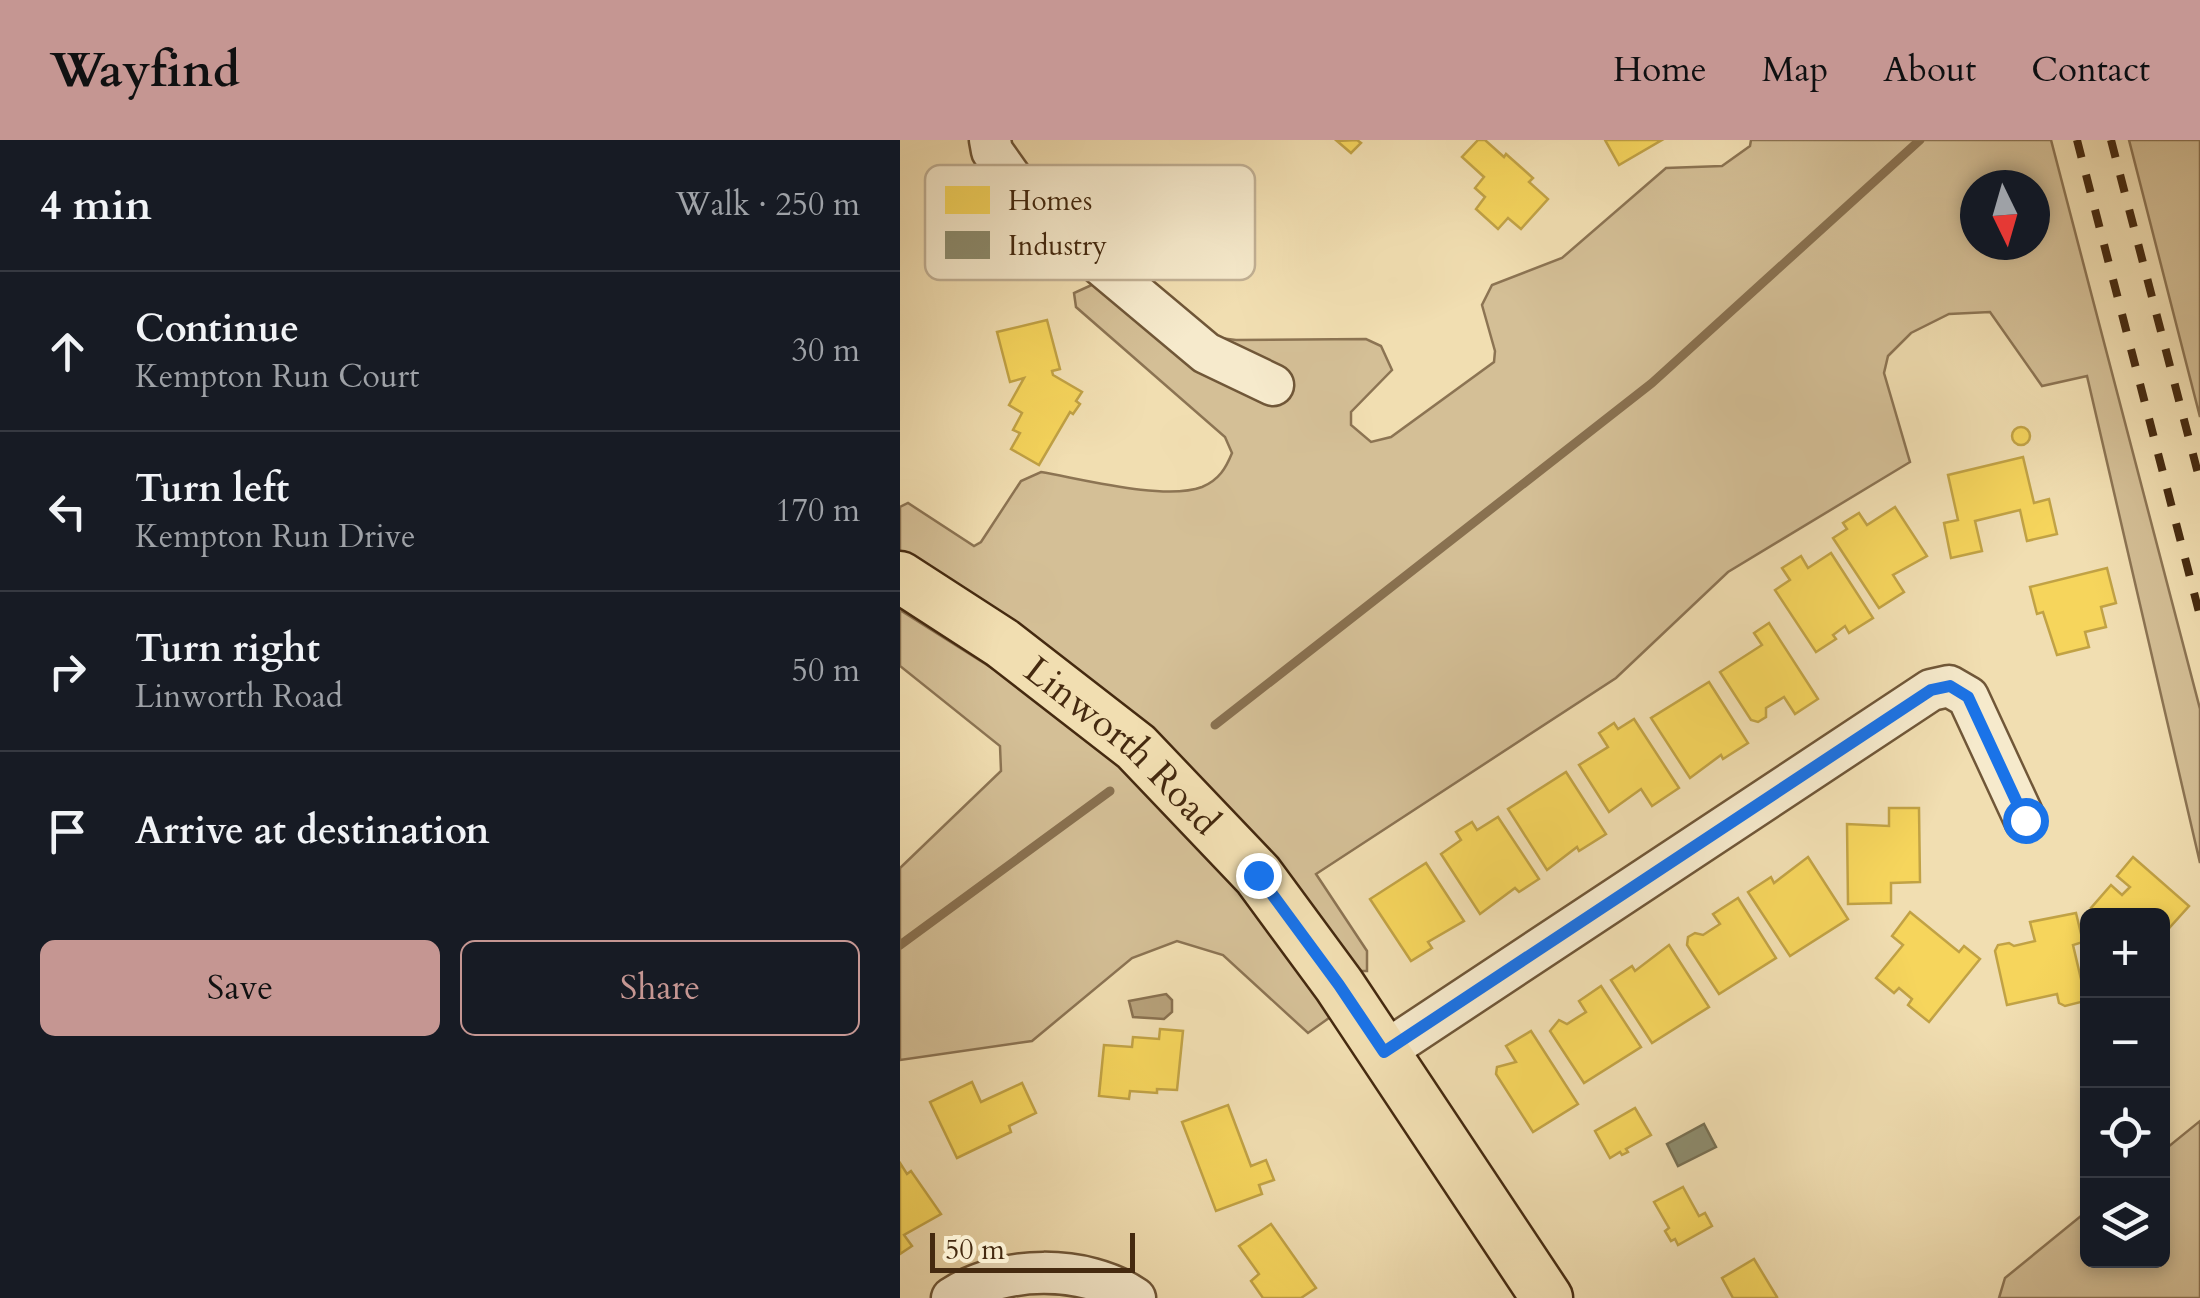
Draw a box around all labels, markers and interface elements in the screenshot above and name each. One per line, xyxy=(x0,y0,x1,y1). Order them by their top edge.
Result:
text: Wayfind xyxy=(50,38,240,103)
text: Home xyxy=(1613,46,1707,94)
text: Map xyxy=(1762,46,1828,94)
text: About xyxy=(1883,46,1976,94)
text: Contact xyxy=(2031,46,2150,94)
legend xyxy=(925,165,1255,280)
north arrow xyxy=(1960,170,2050,260)
text: 4 min xyxy=(40,177,152,234)
text: Homes xyxy=(1008,182,1092,220)
text: Walk · 250 m xyxy=(675,183,860,227)
text: Industry xyxy=(1008,227,1107,265)
text: Continue xyxy=(135,303,299,355)
icon: ahead xyxy=(40,324,95,379)
text: 30 m xyxy=(792,329,860,373)
text: Kempton Run Court xyxy=(135,355,419,399)
text: Turn left xyxy=(135,463,289,515)
icon: left xyxy=(40,484,95,539)
text: 170 m xyxy=(775,489,860,533)
text: Kempton Run Drive xyxy=(135,515,416,559)
text: Turn right xyxy=(135,623,320,675)
icon: right xyxy=(40,644,95,699)
street label: Linworth Road xyxy=(1013,645,1232,847)
text: 50 m xyxy=(792,649,860,693)
text: Linworth Road xyxy=(135,675,343,719)
route start xyxy=(2003,798,2049,844)
icon: arrive xyxy=(40,804,95,859)
text: Arrive at destination xyxy=(135,805,490,857)
route end xyxy=(1236,853,1282,899)
map controls xyxy=(2080,908,2170,1268)
button: + xyxy=(2080,908,2170,998)
button: Save xyxy=(40,940,440,1036)
button: Share xyxy=(460,940,860,1036)
button: − xyxy=(2080,998,2170,1088)
button: locate xyxy=(2080,1088,2170,1178)
button: layers xyxy=(2080,1178,2170,1268)
scale bar xyxy=(930,1228,1135,1272)
text: 50 m xyxy=(945,1231,1005,1269)

